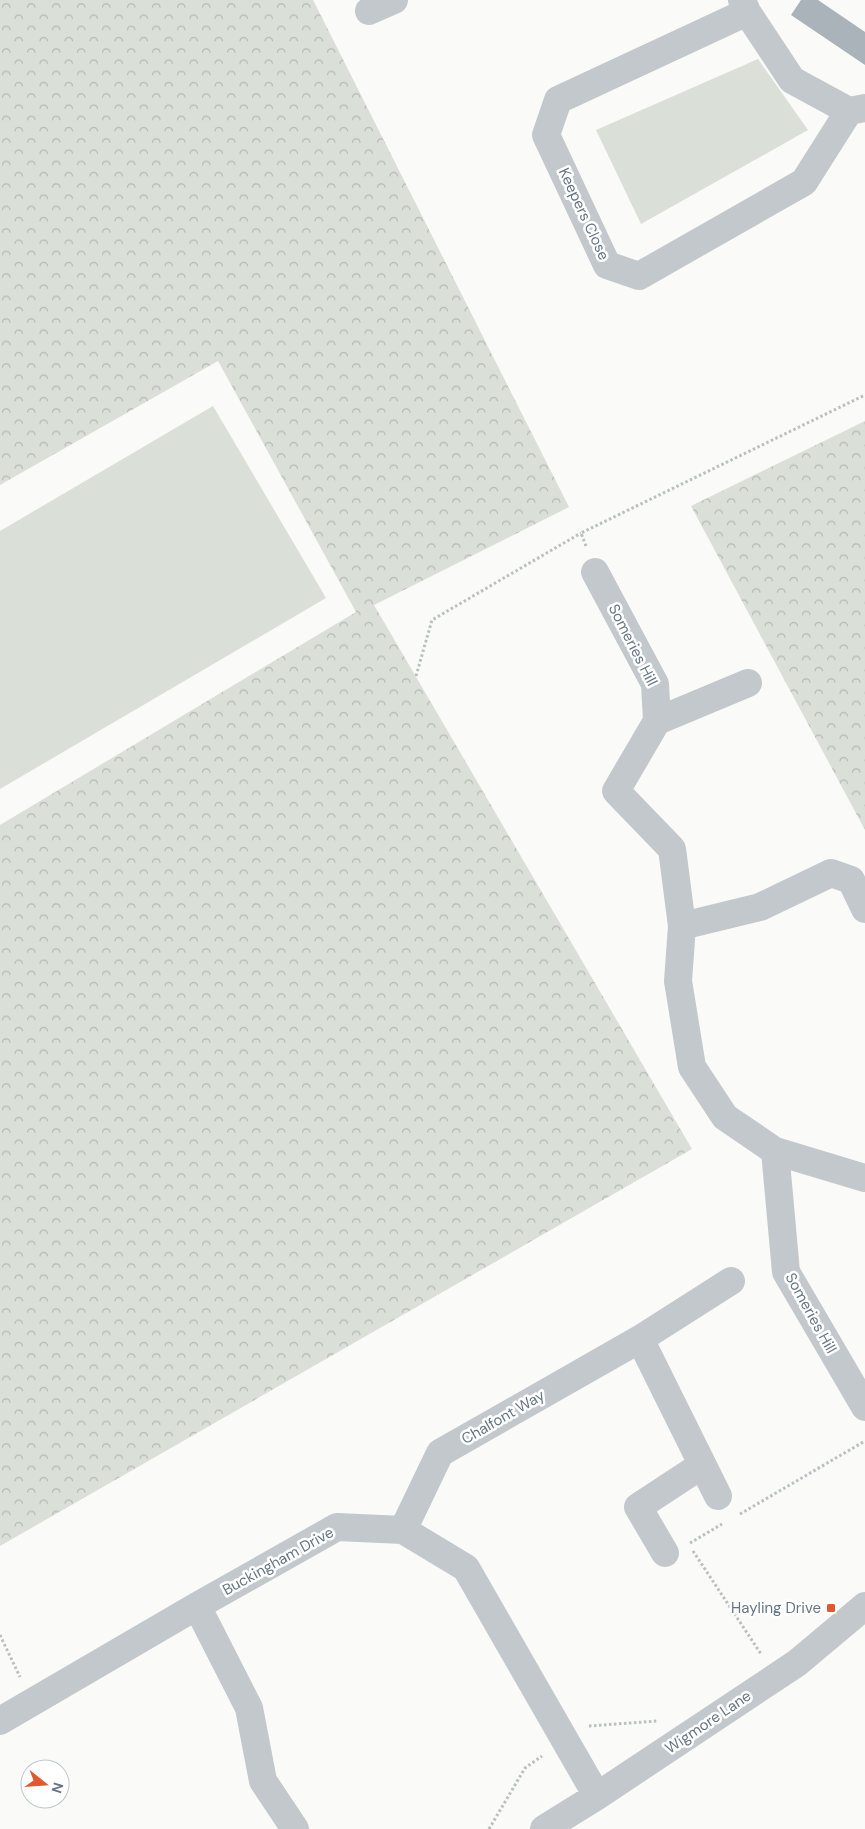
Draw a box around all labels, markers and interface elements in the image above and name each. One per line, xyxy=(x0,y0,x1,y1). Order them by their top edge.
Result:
street label: Keepers Close xyxy=(554,165,614,263)
street label: Someries Hill xyxy=(604,601,662,689)
street label: Someries Hill xyxy=(781,1269,841,1357)
street label: Chalfont Way xyxy=(458,1385,549,1449)
street label: Buckingham Drive xyxy=(219,1522,337,1600)
place label: Hayling Drive xyxy=(731,1598,821,1618)
marker: Hayling Drive xyxy=(825,1602,837,1614)
street label: Wigmore Lane xyxy=(661,1686,755,1758)
north arrow xyxy=(20,1759,70,1809)
text: N xyxy=(47,1780,68,1795)

